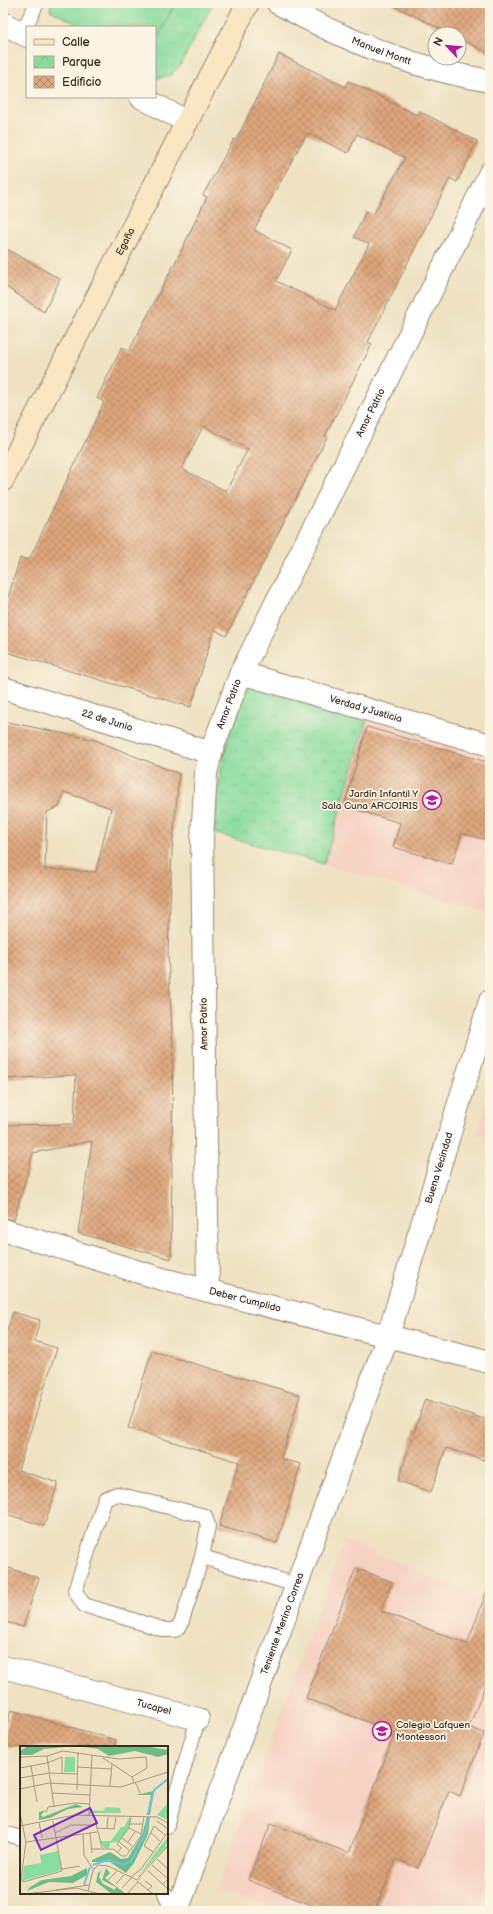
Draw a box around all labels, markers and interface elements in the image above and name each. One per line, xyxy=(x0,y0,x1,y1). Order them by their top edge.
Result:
legend xyxy=(26,26,156,98)
north arrow xyxy=(427,26,467,66)
street label: Manuel Montt xyxy=(350,34,412,67)
text: Calle xyxy=(62,35,90,50)
text: N xyxy=(431,35,446,48)
text: Parque xyxy=(62,55,101,70)
text: Edificio xyxy=(62,75,102,90)
street label: Egaña xyxy=(113,226,138,257)
street label: Amor Patrio xyxy=(353,386,388,439)
street label: Amor Patrio xyxy=(214,677,244,731)
street label: Verdad y Justicia xyxy=(328,693,404,725)
street label: 22 de Junio xyxy=(80,707,134,734)
place label: Jardín Infantil Y Sala Cuna ARCOIRIS xyxy=(322,788,418,812)
school or university icon: Jardín Infantil Y Sala Cuna ARCOIRIS xyxy=(421,789,443,811)
street label: Amor Patrio xyxy=(198,997,210,1050)
street label: Buena Vecindad xyxy=(423,1131,456,1205)
street label: Deber Cumplido xyxy=(208,1285,283,1315)
street label: Teniente Merino Correa xyxy=(258,1571,307,1676)
street label: Tucapel xyxy=(135,1697,173,1718)
place label: Colegio Lafquen Montessori xyxy=(396,1719,471,1743)
school or university icon: Colegio Lafquen Montessori xyxy=(371,1720,393,1742)
inset map xyxy=(20,1746,168,1894)

